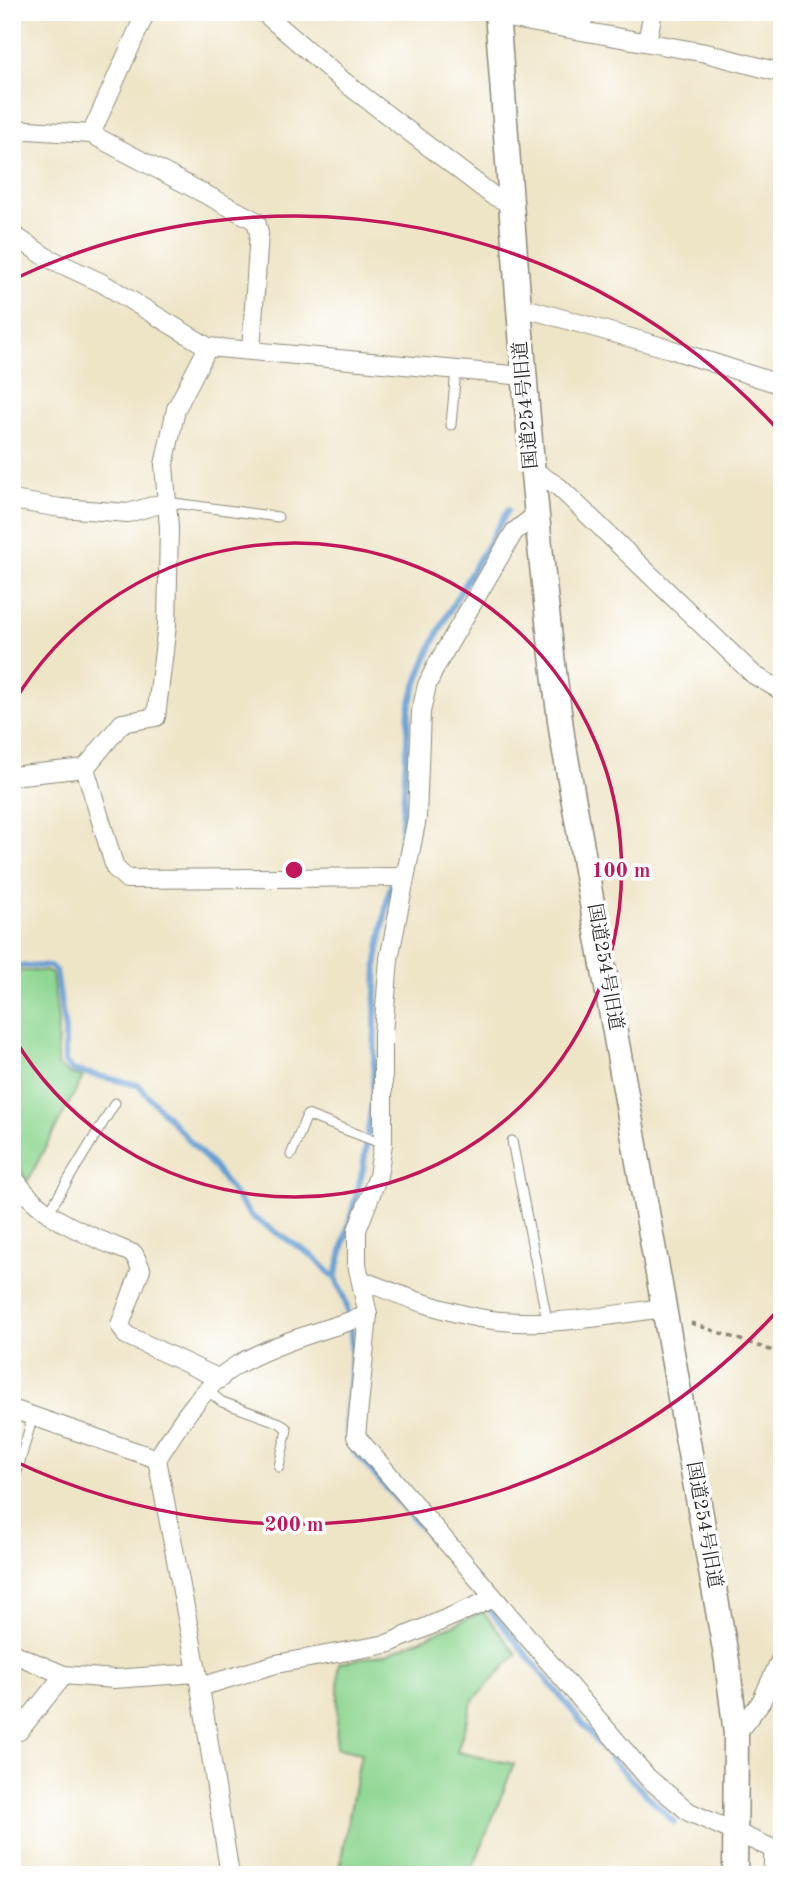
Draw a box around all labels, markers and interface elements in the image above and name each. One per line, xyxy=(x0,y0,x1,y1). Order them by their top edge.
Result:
street label: 国道254号旧道 xyxy=(510,340,542,470)
centre of rings xyxy=(282,858,306,882)
text: 100 m xyxy=(591,861,651,882)
street label: 国道254号旧道 xyxy=(584,902,626,1032)
street label: 国道254号旧道 xyxy=(683,1460,725,1590)
text: 200 m xyxy=(264,1515,324,1536)

